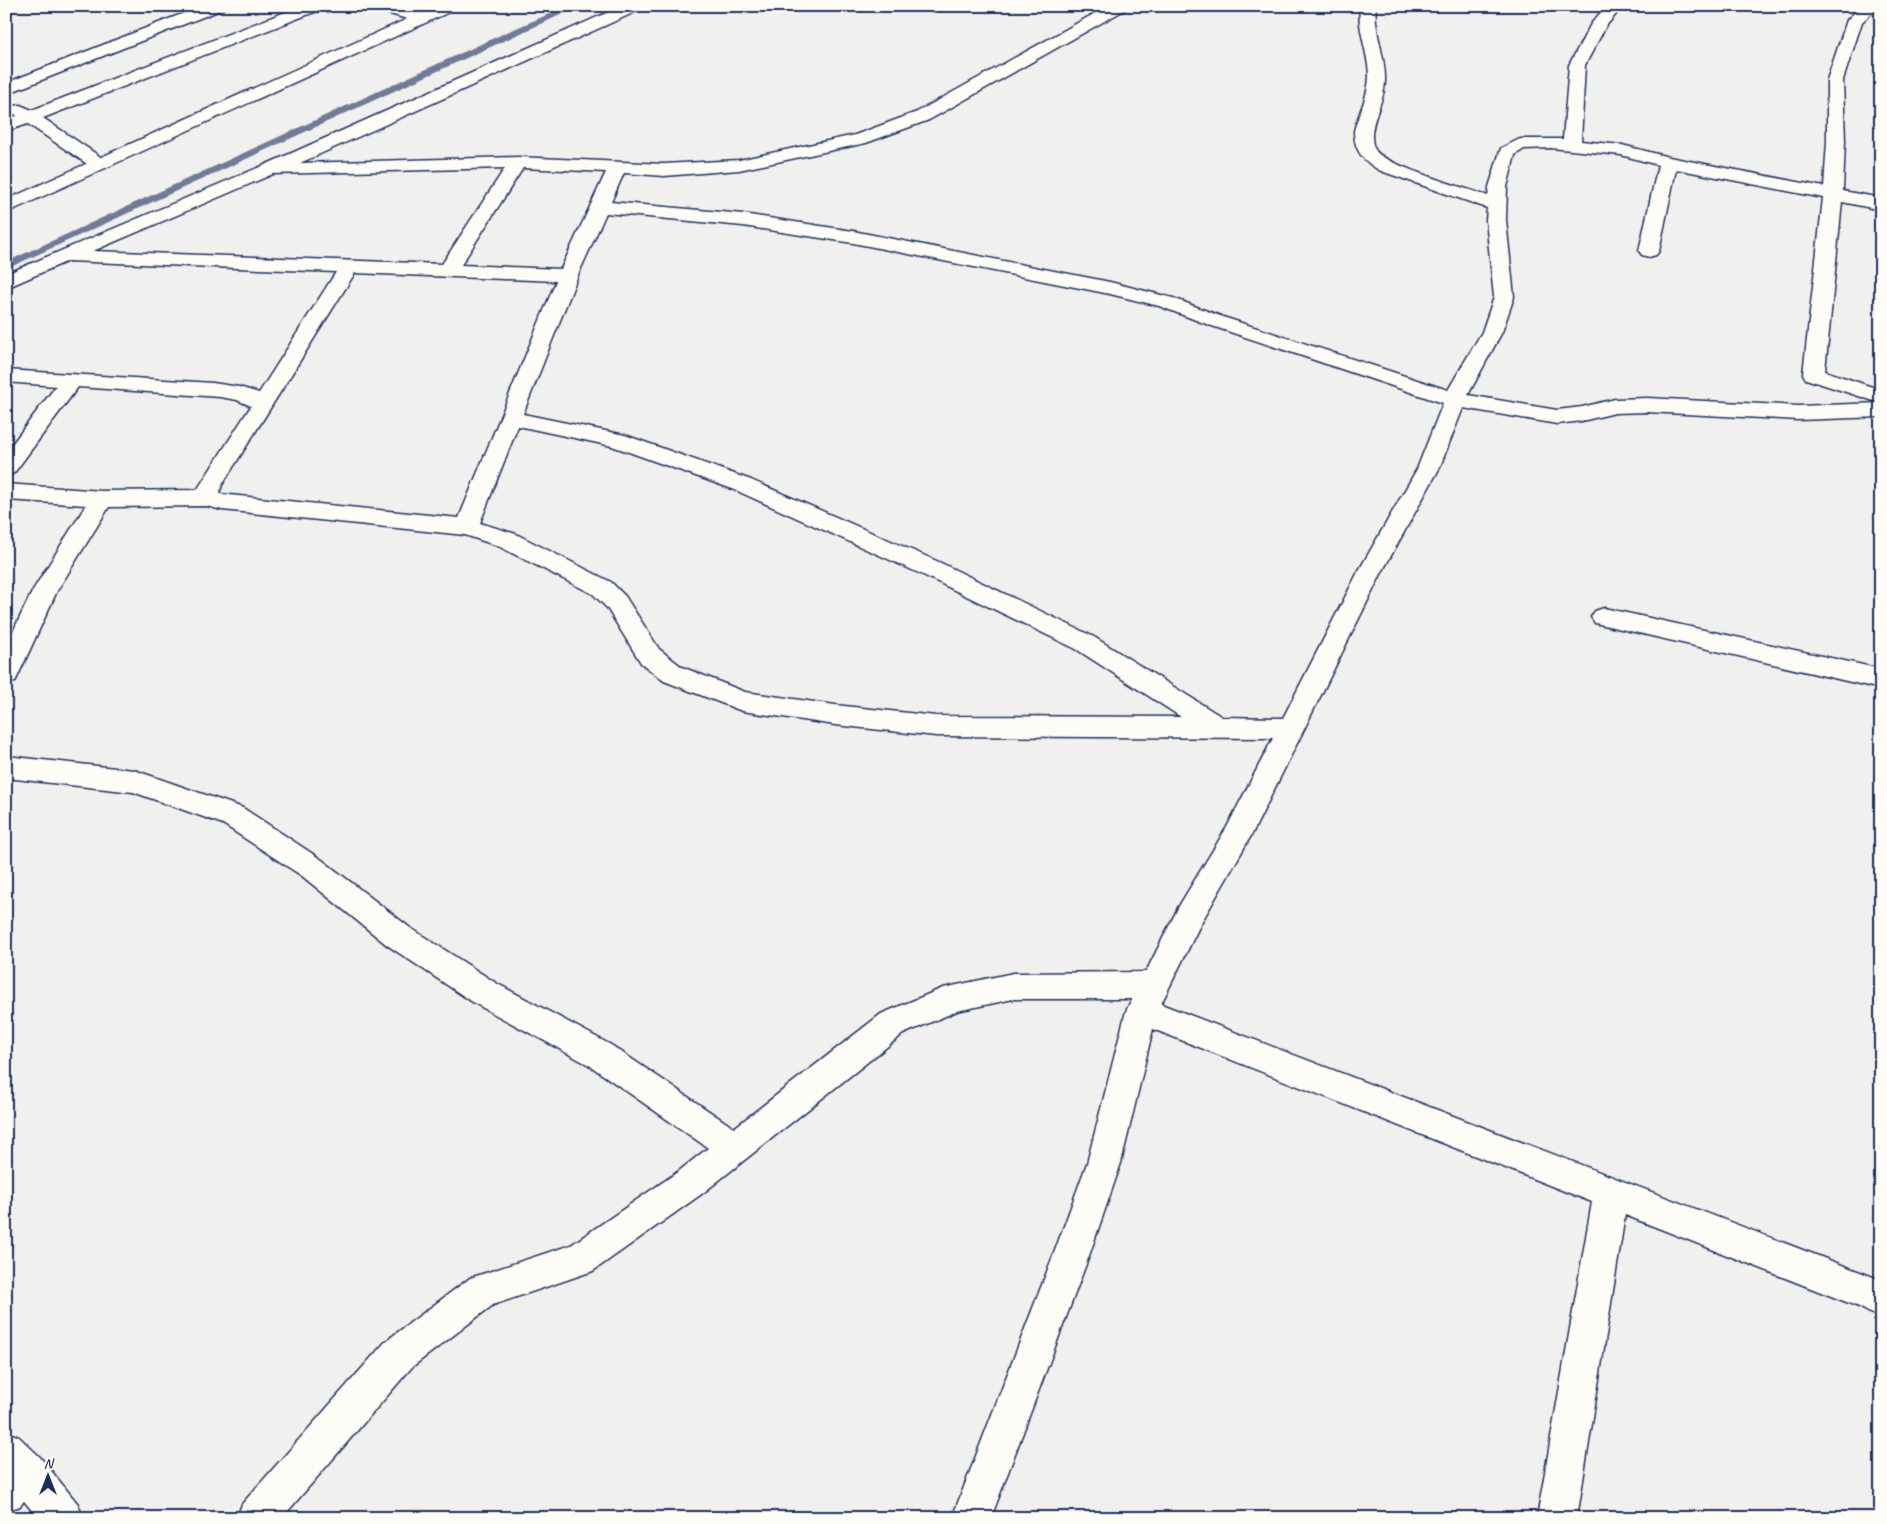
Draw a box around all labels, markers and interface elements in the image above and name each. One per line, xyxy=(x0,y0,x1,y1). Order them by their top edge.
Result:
north arrow xyxy=(22,1452,72,1502)
text: N xyxy=(44,1455,55,1472)

